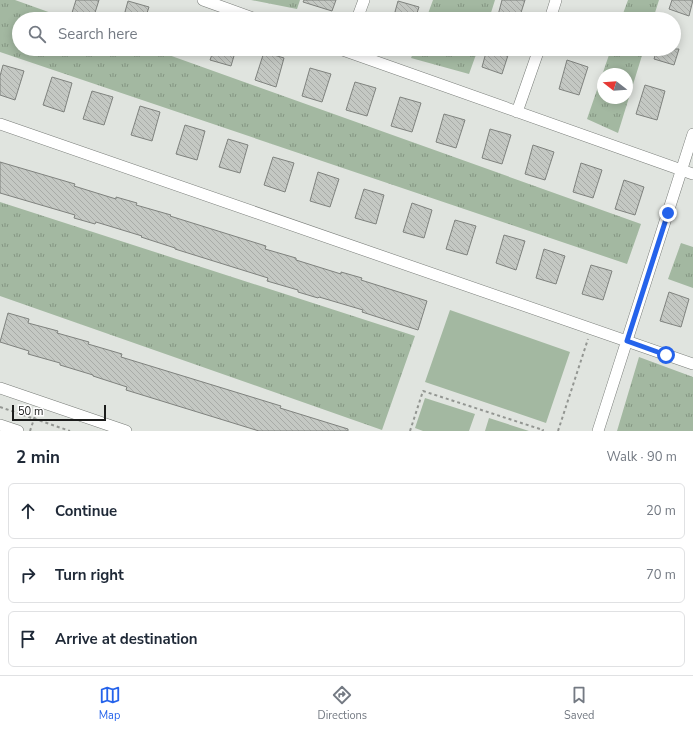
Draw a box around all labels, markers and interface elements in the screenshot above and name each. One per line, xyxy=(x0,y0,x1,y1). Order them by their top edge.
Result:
search box xyxy=(12,12,681,56)
icon: search xyxy=(26,23,48,45)
text: Search here xyxy=(58,24,138,44)
north arrow xyxy=(597,68,633,104)
route end xyxy=(659,204,677,222)
route start xyxy=(657,346,675,364)
scale bar xyxy=(12,403,106,422)
text: 50 m xyxy=(18,404,43,419)
text: 2 min xyxy=(16,446,60,469)
text: Walk · 90 m xyxy=(606,448,677,466)
icon: ahead xyxy=(17,500,39,522)
text: Continue xyxy=(55,501,117,521)
text: 20 m xyxy=(646,502,676,520)
icon: right xyxy=(17,564,39,586)
text: Turn right xyxy=(55,565,124,585)
text: 70 m xyxy=(646,566,676,584)
icon: arrive xyxy=(17,628,39,650)
text: Arrive at destination xyxy=(55,629,198,649)
tab: Map xyxy=(99,684,121,723)
tab: Directions xyxy=(318,684,367,723)
tab: Saved xyxy=(564,684,594,723)

